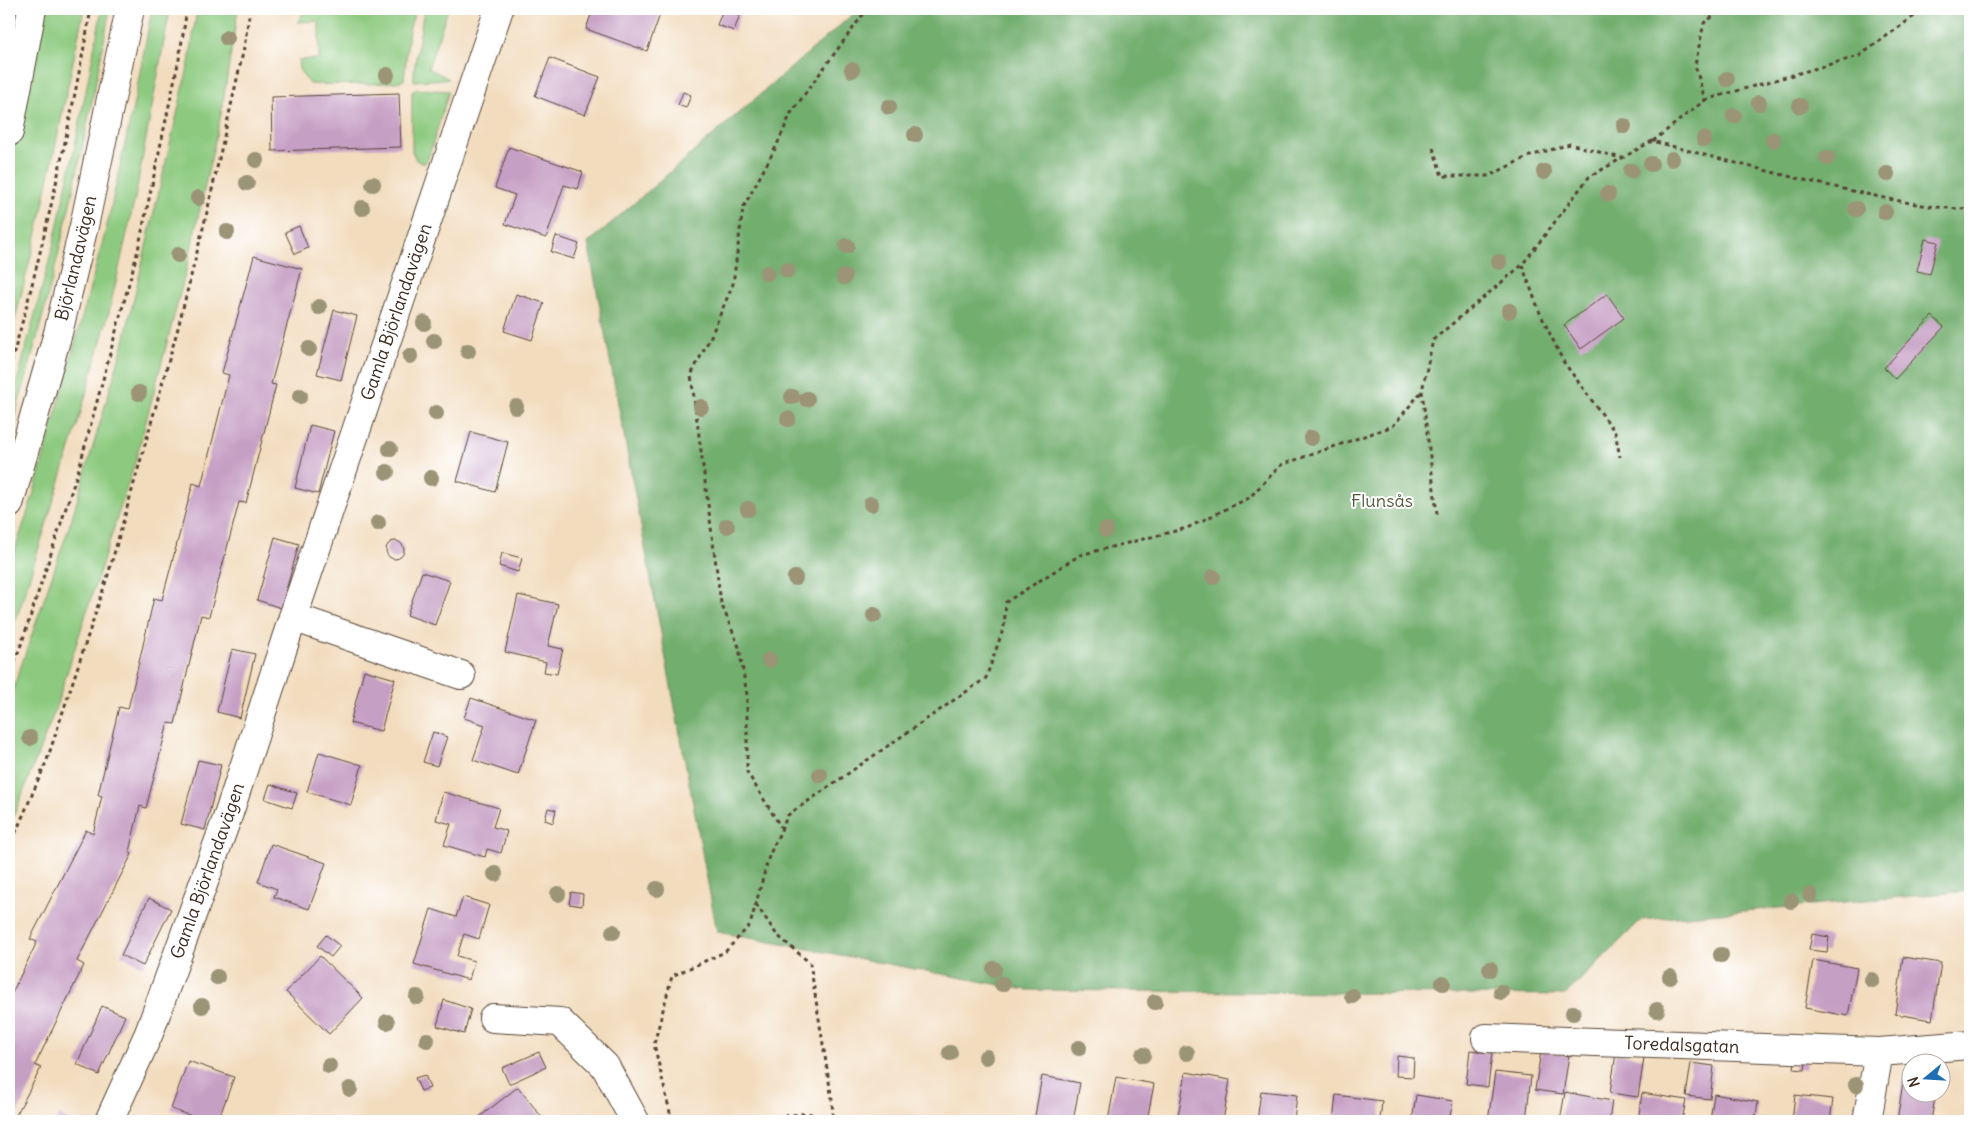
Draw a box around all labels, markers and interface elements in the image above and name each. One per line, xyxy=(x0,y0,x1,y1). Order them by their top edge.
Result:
street label: Björlandavägen xyxy=(49,193,101,323)
street label: Gamla Björlandavägen xyxy=(355,220,437,403)
park label: Flunsås xyxy=(1351,489,1413,512)
street label: Gamla Björlandavägen xyxy=(165,780,249,962)
street label: Toredalsgatan xyxy=(1624,1031,1740,1058)
north arrow xyxy=(1902,1052,1952,1102)
text: N xyxy=(1904,1075,1924,1089)

